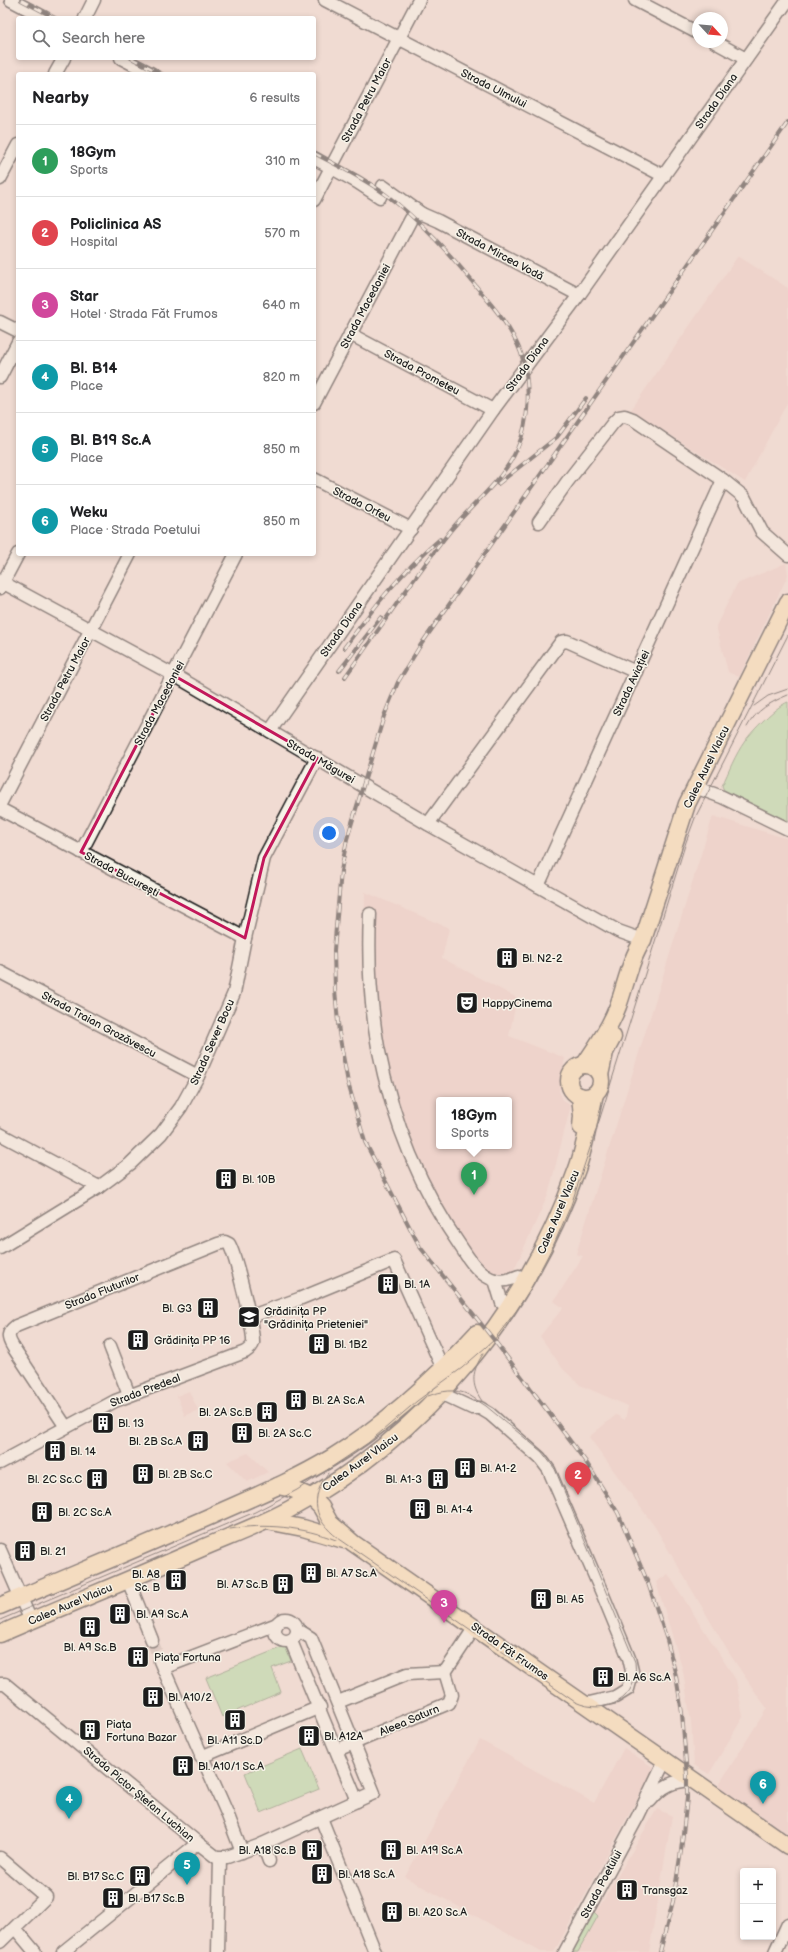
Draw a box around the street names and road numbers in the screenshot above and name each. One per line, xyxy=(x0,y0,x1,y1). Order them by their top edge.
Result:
street label: Strada Petru Maior xyxy=(339,55,395,145)
street label: Strada Ulmului xyxy=(459,66,529,111)
street label: Strada Diana xyxy=(693,71,740,132)
street label: Strada Mircea Vodă xyxy=(454,226,546,283)
street label: Strada Macedoniei xyxy=(338,262,393,351)
street label: Strada Diana xyxy=(503,334,552,394)
street label: Strada Prometeu xyxy=(382,347,462,398)
street label: Strada Orfeu xyxy=(331,484,393,525)
street label: Strada Diana xyxy=(318,599,365,660)
street label: Strada Petru Maior xyxy=(38,634,94,724)
street label: Strada Aviației xyxy=(610,648,652,718)
street label: Strada Macedoniei xyxy=(132,659,187,748)
street label: Calea Aurel Vlaicu xyxy=(681,724,732,811)
street label: Strada Măgurei xyxy=(284,737,357,786)
street label: Strada București xyxy=(82,849,161,900)
street label: Strada Traian Grozăvescu xyxy=(39,989,158,1060)
street label: Strada Sever Bocu xyxy=(188,997,237,1087)
street label: Calea Aurel Vlaicu xyxy=(535,1168,582,1256)
street label: Strada Fluturilor xyxy=(63,1270,142,1312)
street label: Strada Predeal xyxy=(108,1371,182,1410)
street label: Calea Aurel Vlaicu xyxy=(320,1431,401,1494)
street label: Calea Aurel Vlaicu xyxy=(26,1581,114,1628)
street label: Strada Făt Frumos xyxy=(468,1620,551,1683)
street label: Aleea Saturn xyxy=(377,1702,441,1739)
street label: Strada Pictor Ștefan Luchian xyxy=(80,1744,197,1845)
street label: Strada Poetului xyxy=(578,1848,625,1921)

